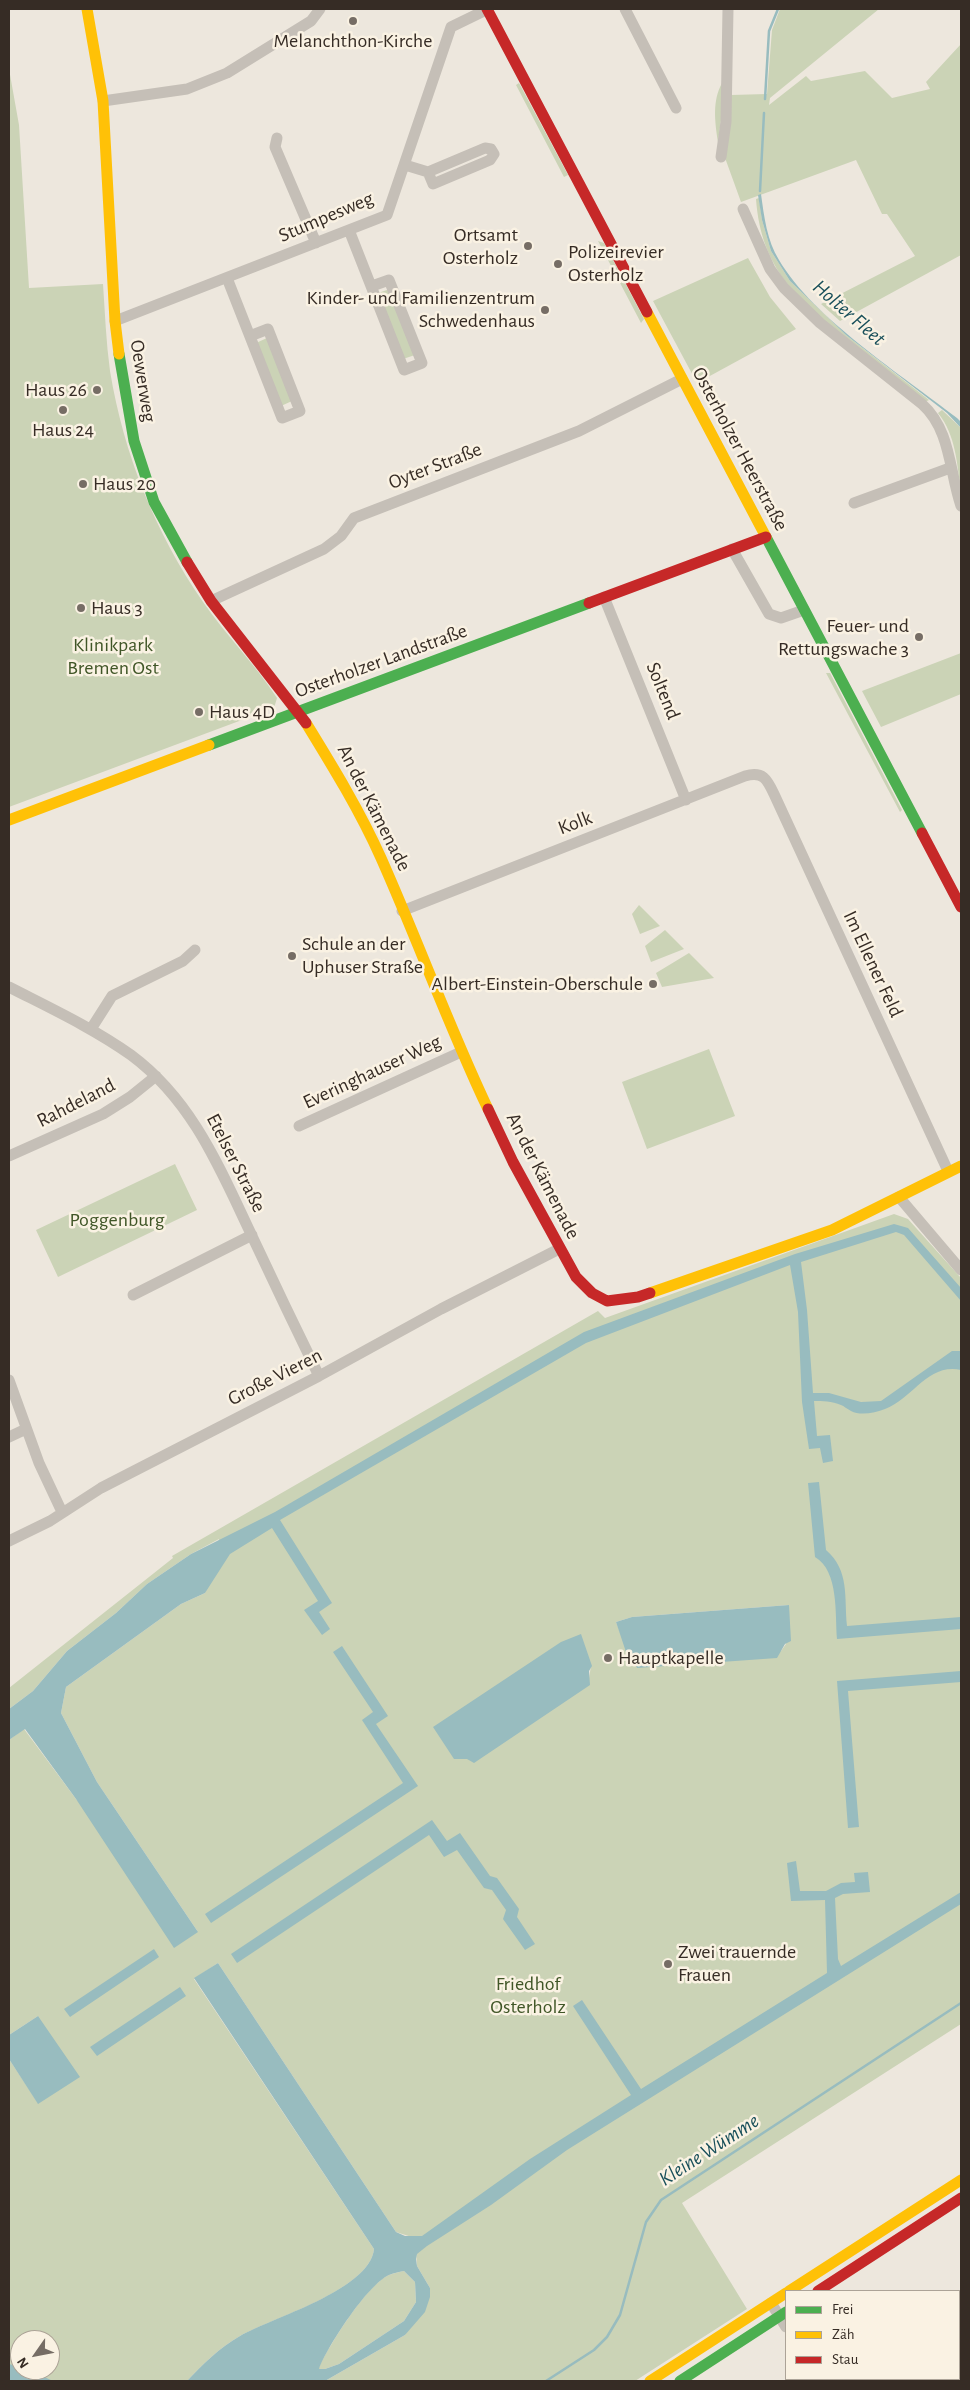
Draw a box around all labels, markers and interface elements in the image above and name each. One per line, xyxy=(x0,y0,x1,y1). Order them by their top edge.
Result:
marker: Melanchthon-Kirche xyxy=(347,15,359,27)
place label: Melanchthon-Kirche xyxy=(274,29,432,53)
street label: Stumpesweg xyxy=(275,186,377,248)
place label: Ortsamt Osterholz xyxy=(443,223,518,270)
marker: Ortsamt Osterholz xyxy=(522,240,534,252)
place label: Polizeirevier Osterholz xyxy=(568,240,664,287)
marker: Polizeirevier Osterholz xyxy=(552,258,564,270)
water label: Holter Fleet xyxy=(807,275,891,351)
place label: Kinder- und Familienzentrum Schwedenhaus xyxy=(306,286,535,333)
marker: Kinder- und Familienzentrum Schwedenhaus xyxy=(539,304,551,316)
street label: Oewerweg xyxy=(125,338,161,424)
street label: Osterholzer Heerstraße xyxy=(687,363,793,535)
place label: Haus 26 xyxy=(25,378,87,402)
marker: Haus 26 xyxy=(91,384,103,396)
marker: Haus 24 xyxy=(57,404,69,416)
place label: Haus 24 xyxy=(32,418,94,442)
street label: Oyter Straße xyxy=(385,437,485,495)
place label: Haus 20 xyxy=(93,472,156,496)
marker: Haus 20 xyxy=(77,478,89,490)
place label: Haus 3 xyxy=(91,596,143,620)
marker: Haus 3 xyxy=(75,602,87,614)
place label: Feuer- und Rettungswache 3 xyxy=(778,614,909,661)
street label: Osterholzer Landstraße xyxy=(292,619,470,703)
marker: Feuer- und Rettungswache 3 xyxy=(913,631,925,643)
park label: Klinikpark Bremen Ost xyxy=(67,633,159,680)
street label: Soltend xyxy=(641,659,685,723)
place label: Haus 4D xyxy=(209,700,275,724)
marker: Haus 4D xyxy=(193,706,205,718)
street label: An der Kämenade xyxy=(332,741,416,875)
street label: Kolk xyxy=(555,806,595,840)
street label: Im Ellener Feld xyxy=(838,907,908,1021)
place label: Schule an der Uphuser Straße xyxy=(302,932,423,979)
marker: Schule an der Uphuser Straße xyxy=(286,950,298,962)
place label: Albert-Einstein-Oberschule xyxy=(432,972,643,996)
marker: Albert-Einstein-Oberschule xyxy=(647,978,659,990)
street label: Everinghauser Weg xyxy=(299,1029,445,1115)
street label: Rahdeland xyxy=(33,1073,119,1133)
street label: An der Kämenade xyxy=(501,1109,585,1243)
street label: Etelser Straße xyxy=(201,1110,271,1216)
park label: Poggenburg xyxy=(70,1208,164,1232)
street label: Große Vieren xyxy=(224,1343,326,1411)
place label: Hauptkapelle xyxy=(618,1646,724,1670)
marker: Hauptkapelle xyxy=(602,1652,614,1664)
place label: Zwei trauernde Frauen xyxy=(678,1940,796,1987)
marker: Zwei trauernde Frauen xyxy=(662,1958,674,1970)
park label: Friedhof Osterholz xyxy=(490,1972,566,2019)
water label: Kleine Wümme xyxy=(654,2108,764,2192)
legend xyxy=(785,2290,960,2380)
text: Frei xyxy=(832,2302,853,2317)
text: Zäh xyxy=(832,2327,855,2342)
north arrow xyxy=(10,2330,60,2380)
text: Stau xyxy=(832,2352,858,2367)
text: N xyxy=(15,2355,32,2371)

